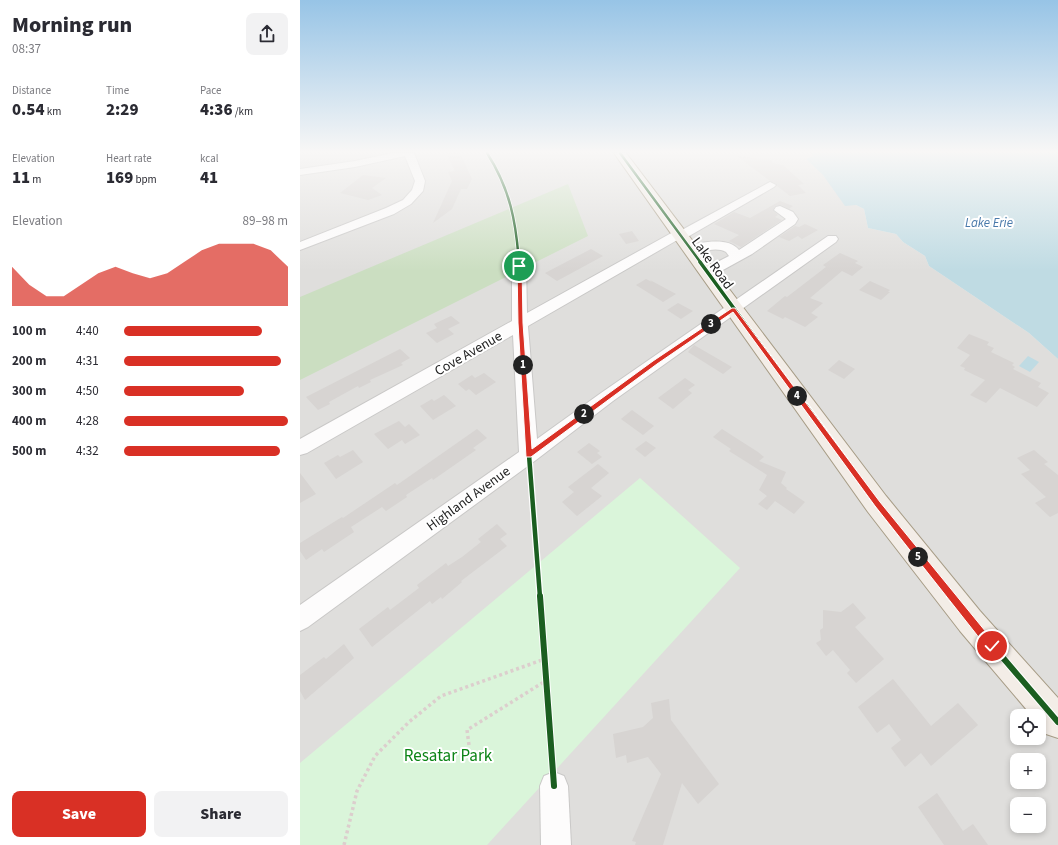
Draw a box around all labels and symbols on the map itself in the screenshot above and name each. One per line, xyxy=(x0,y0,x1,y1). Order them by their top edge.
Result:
water label: Lake Erie xyxy=(965,214,1013,232)
street label: Lake Road xyxy=(686,233,738,294)
pin xyxy=(502,249,536,283)
pin: 3 xyxy=(701,314,721,334)
street label: Cove Avenue xyxy=(431,326,506,381)
pin: 1 xyxy=(513,355,533,375)
pin: 4 xyxy=(787,386,807,406)
pin: 2 xyxy=(574,404,594,424)
street label: Highland Avenue xyxy=(423,462,515,536)
pin: 5 xyxy=(908,547,928,567)
pin xyxy=(975,629,1009,663)
park label: Resatar Park xyxy=(404,744,493,768)

